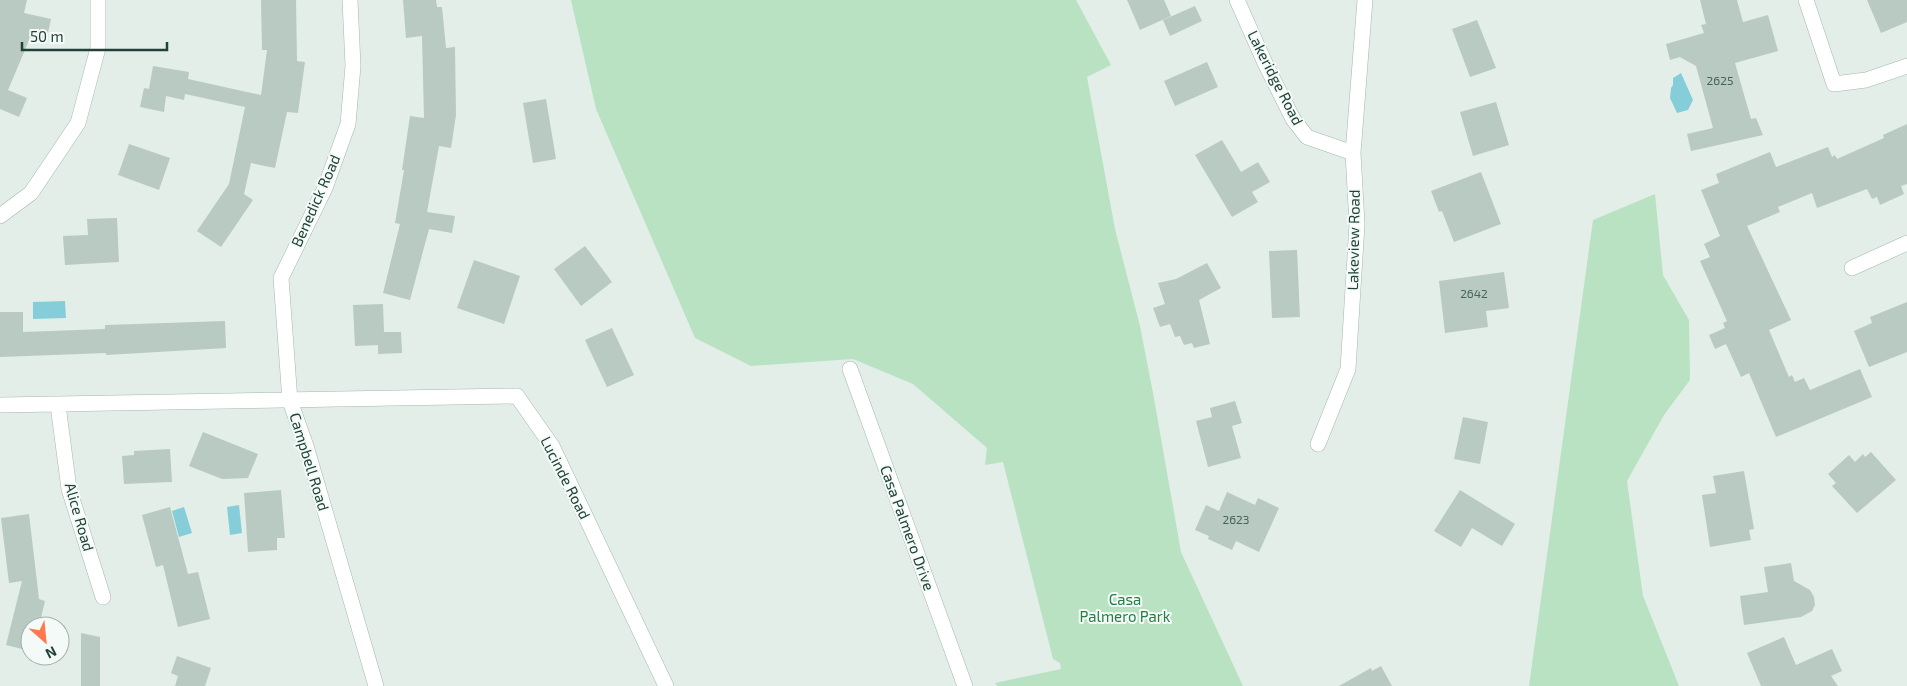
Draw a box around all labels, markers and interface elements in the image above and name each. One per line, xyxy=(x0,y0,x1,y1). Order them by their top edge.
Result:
scale bar xyxy=(22,20,168,52)
text: 50 m xyxy=(30,27,64,45)
street label: Lakeridge Road xyxy=(1244,27,1308,128)
house number: 2625 xyxy=(1707,73,1733,87)
street label: Benedick Road xyxy=(287,152,343,250)
street label: Lakeview Road xyxy=(1343,189,1363,291)
house number: 2642 xyxy=(1460,286,1488,300)
street label: Campbell Road xyxy=(286,410,333,513)
street label: Lucinde Road xyxy=(537,433,594,522)
street label: Casa Palmero Drive xyxy=(877,463,939,593)
street label: Alice Road xyxy=(62,480,98,553)
house number: 2623 xyxy=(1222,512,1250,526)
park label: Casa Palmero Park xyxy=(1079,590,1171,625)
north arrow xyxy=(20,616,70,666)
text: N xyxy=(43,643,59,663)

